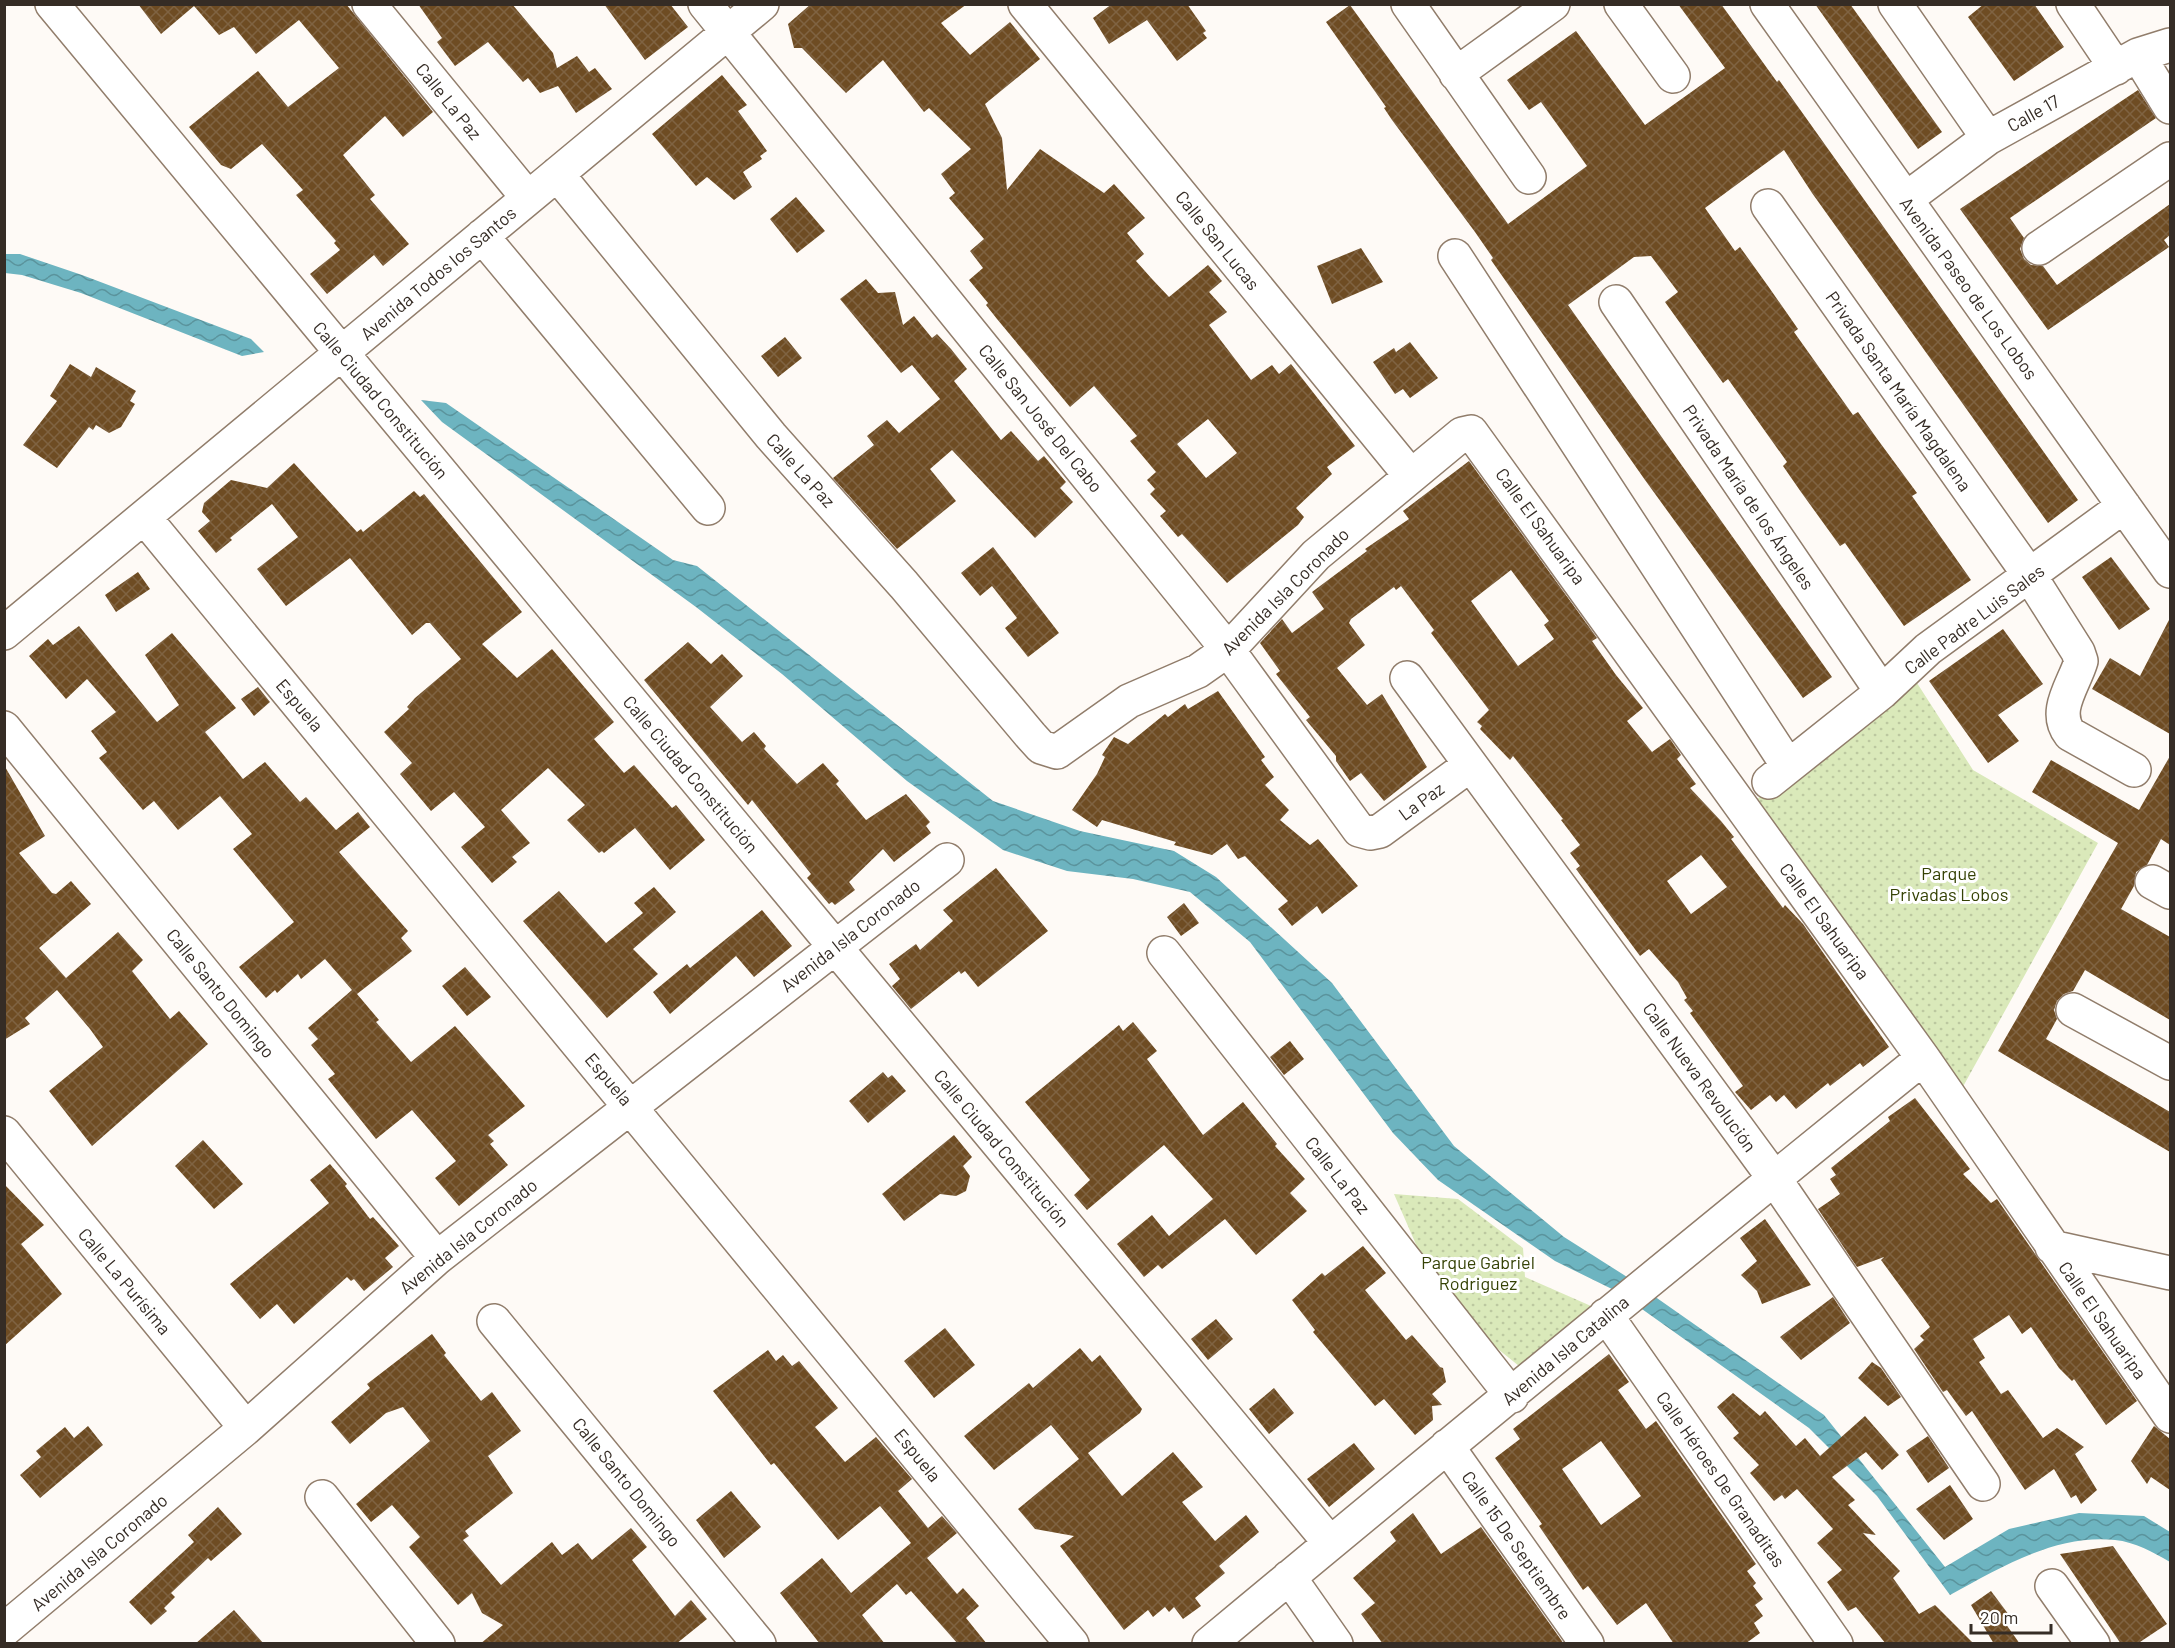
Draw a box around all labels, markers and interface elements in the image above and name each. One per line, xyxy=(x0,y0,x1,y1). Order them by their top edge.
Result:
street label: Calle La Paz xyxy=(411,58,487,144)
street label: Calle 17 xyxy=(2003,90,2063,136)
street label: Calle San Lucas xyxy=(1171,186,1265,294)
street label: Avenida Paseo de Los Lobos xyxy=(1895,192,2043,384)
street label: Avenida Todos los Santos xyxy=(356,202,520,344)
street label: Privada Santa María Magdalena xyxy=(1821,287,1977,495)
street label: Calle Ciudad Constitución xyxy=(309,317,453,483)
street label: Calle San José Del Cabo xyxy=(974,339,1108,497)
street label: Privada María de los Ángeles xyxy=(1679,400,1819,594)
street label: Calle La Paz xyxy=(762,428,840,512)
street label: Calle El Sahuaripa xyxy=(1491,463,1591,589)
street label: Avenida Isla Coronado xyxy=(1217,523,1353,659)
street label: Calle Padre Luis Sales xyxy=(1900,559,2048,679)
street label: Espuela xyxy=(272,674,328,736)
street label: Calle Ciudad Constitución xyxy=(619,691,763,857)
street label: La Paz xyxy=(1394,777,1448,825)
street label: Calle El Sahuaripa xyxy=(1775,858,1875,984)
park label: Parque Privadas Lobos xyxy=(1890,862,2008,905)
street label: Avenida Isla Coronado xyxy=(776,874,924,996)
street label: Calle Santo Domingo xyxy=(162,924,280,1062)
street label: Calle Nueva Revolución xyxy=(1638,998,1762,1156)
street label: Espuela xyxy=(581,1048,637,1110)
street label: Calle Ciudad Constitución xyxy=(930,1065,1074,1231)
street label: Calle La Paz xyxy=(1301,1132,1375,1218)
street label: Avenida Isla Coronado xyxy=(395,1174,541,1298)
street label: Calle La Purísima xyxy=(74,1223,176,1339)
park label: Parque Gabriel Rodriguez xyxy=(1421,1251,1535,1294)
street label: Calle El Sahuaripa xyxy=(2054,1257,2152,1383)
street label: Avenida Isla Catalina xyxy=(1497,1291,1633,1409)
street label: Calle Héroes De Granaditas xyxy=(1652,1387,1790,1571)
street label: Calle Santo Domingo xyxy=(568,1413,686,1551)
street label: Espuela xyxy=(890,1424,946,1486)
street label: Calle 15 De Septiembre xyxy=(1457,1466,1577,1624)
street label: Avenida Isla Coronado xyxy=(26,1489,172,1615)
scale bar xyxy=(1971,1597,2050,1635)
text: 20 m xyxy=(1980,1606,2018,1628)

